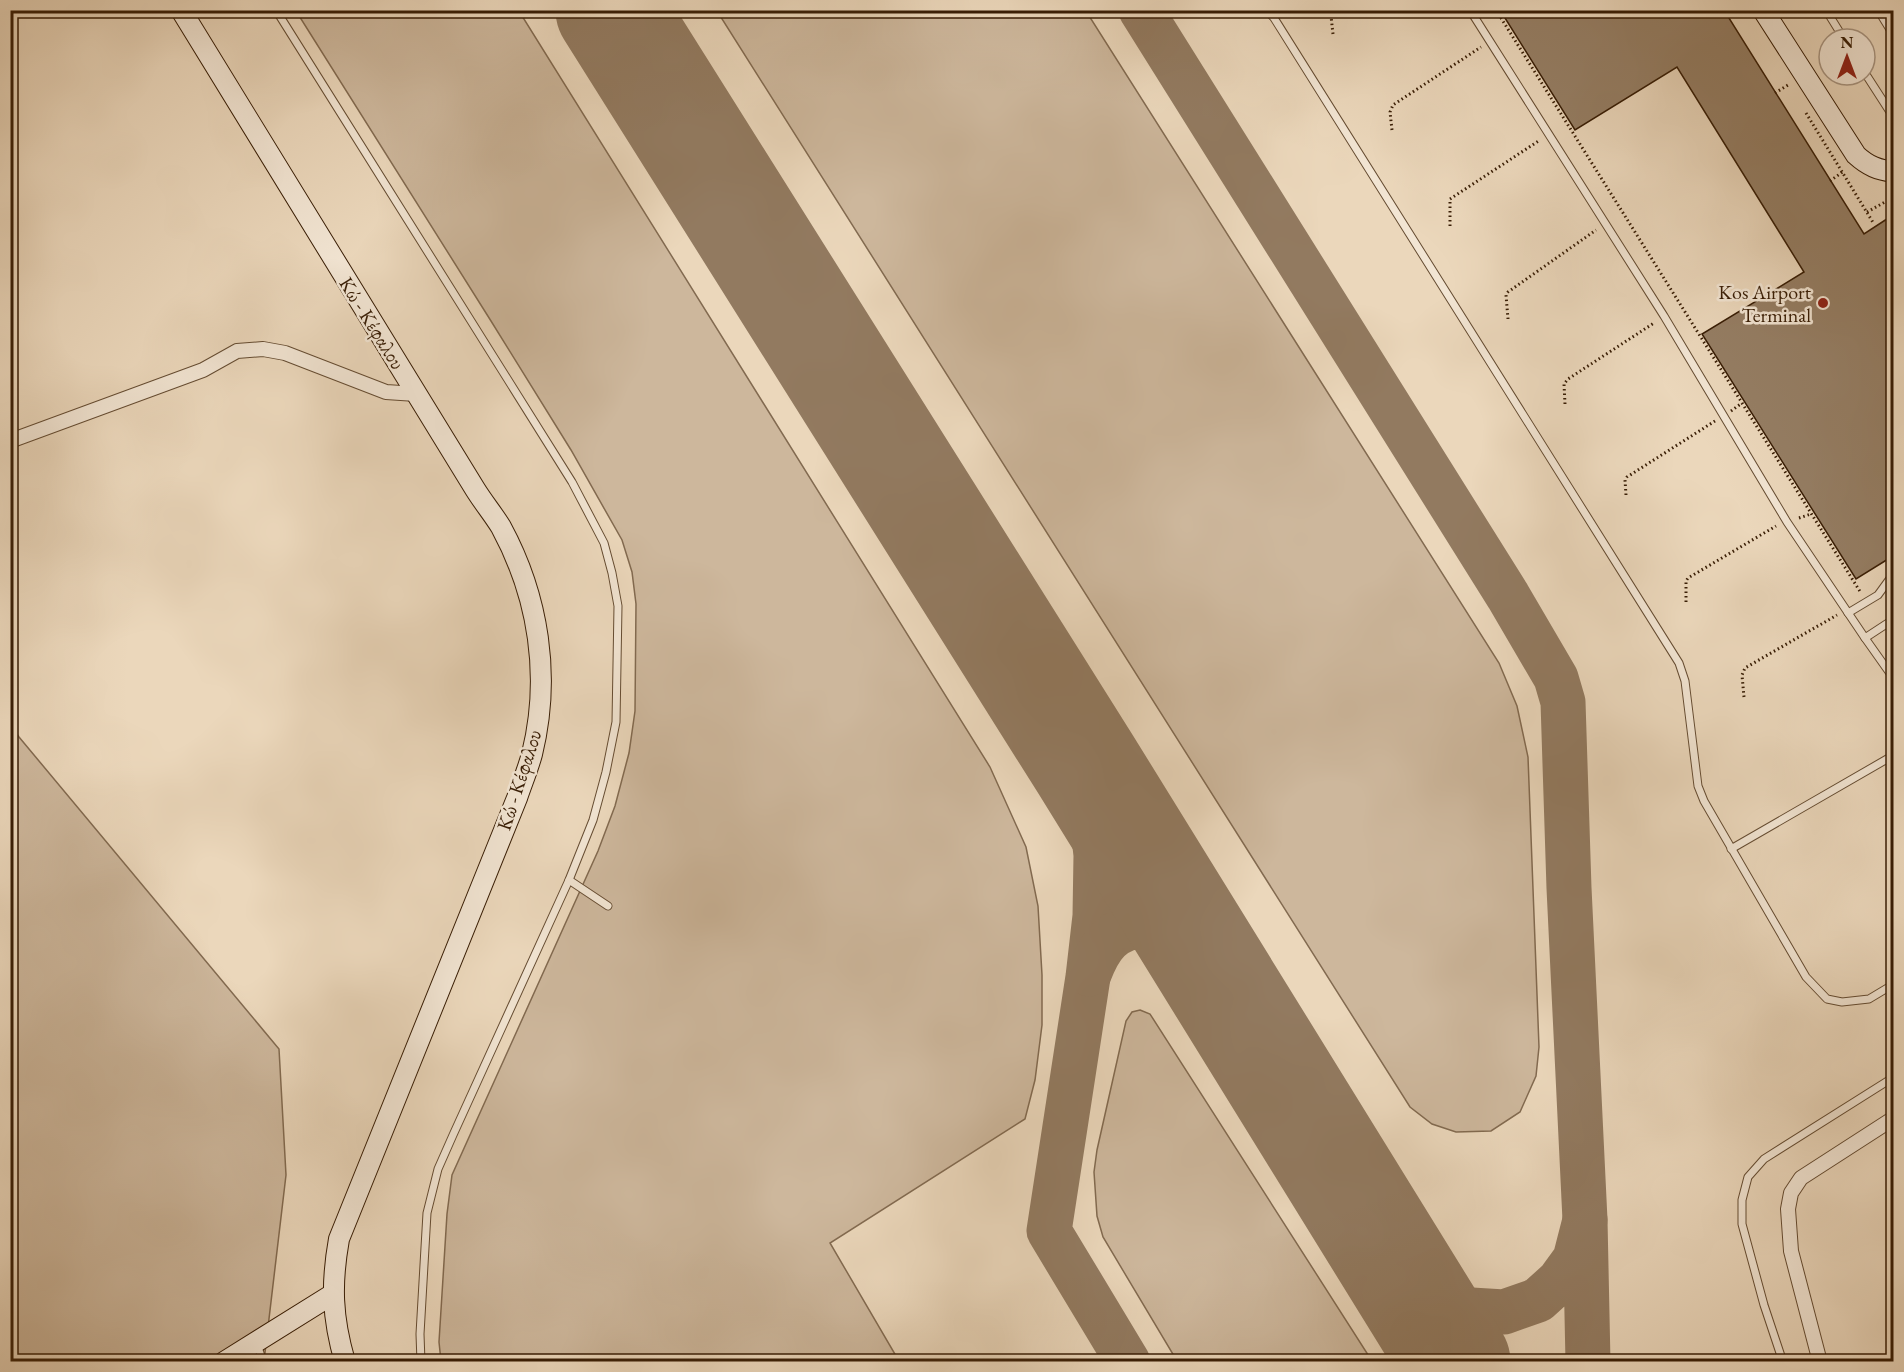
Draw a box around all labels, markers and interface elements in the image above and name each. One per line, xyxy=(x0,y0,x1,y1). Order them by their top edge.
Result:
north arrow xyxy=(1817,27,1877,87)
text: N xyxy=(1841,32,1854,53)
street label: Κώ - Κέφαλου xyxy=(333,272,411,374)
place label: Kos Airport Terminal xyxy=(1718,279,1812,328)
marker: Kos Airport Terminal xyxy=(1816,296,1830,310)
street label: Κώ - Κέφαλου xyxy=(490,726,548,834)

